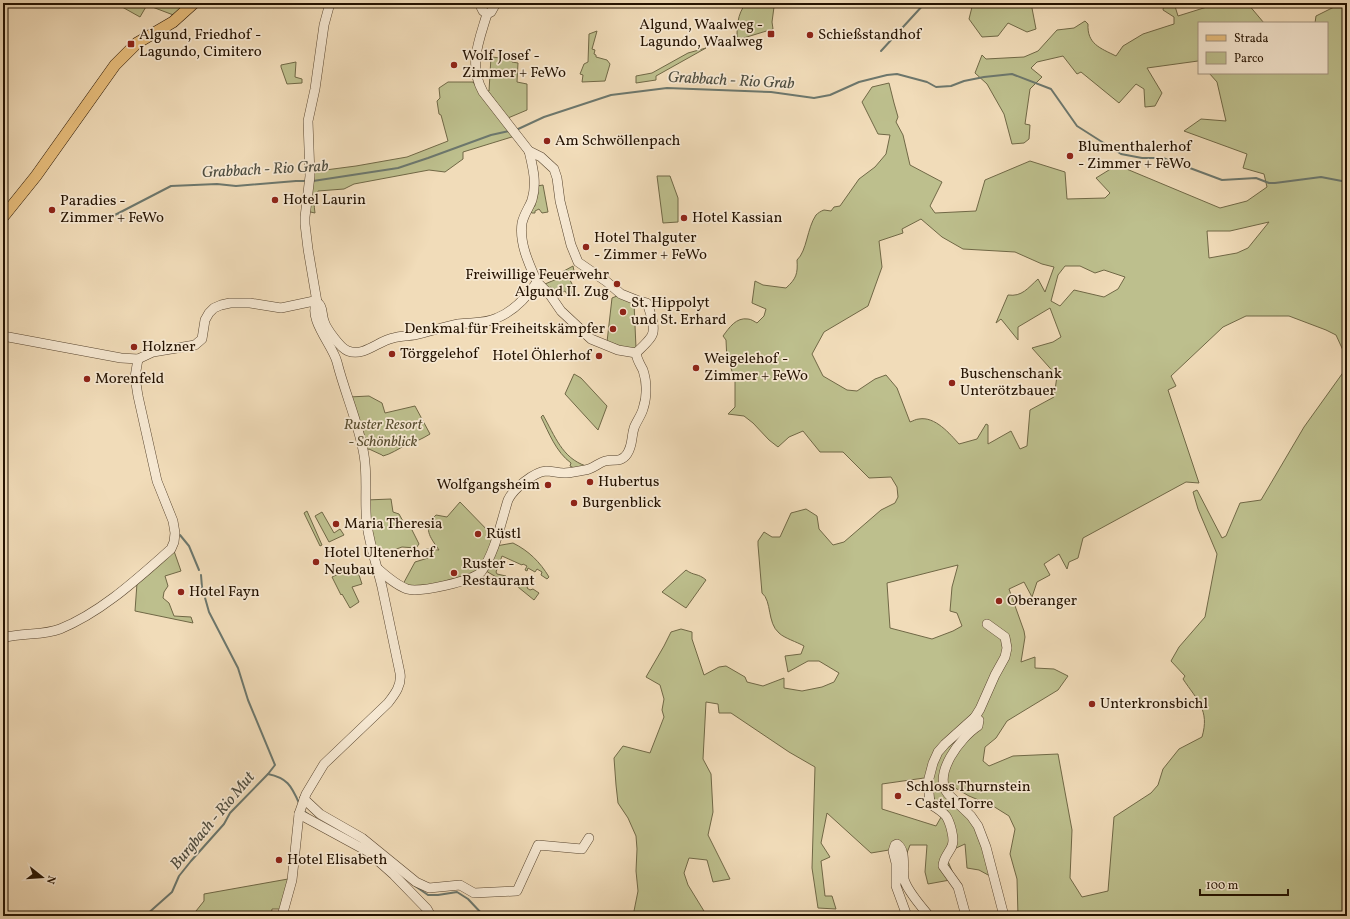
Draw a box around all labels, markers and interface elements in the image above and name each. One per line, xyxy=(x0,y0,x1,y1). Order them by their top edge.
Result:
place label: Algund, Waalweg - Lagundo, Waalweg xyxy=(639,15,763,53)
legend xyxy=(1198,22,1328,74)
place label: Algund, Friedhof - Lagundo, Cimitero xyxy=(139,25,262,63)
place label: Schießstandhof xyxy=(818,25,923,46)
marker: Algund, Waalweg - Lagundo, Waalweg xyxy=(766,29,776,39)
marker: Schießstandhof xyxy=(805,30,815,40)
text: Strada xyxy=(1234,31,1269,47)
marker: Algund, Friedhof - Lagundo, Cimitero xyxy=(126,39,136,49)
place label: Wolf Josef - Zimmer + FeWo xyxy=(462,46,566,84)
text: Parco xyxy=(1234,51,1264,67)
marker: Wolf Josef - Zimmer + FeWo xyxy=(449,60,459,70)
water label: Grabbach - Rio Grab xyxy=(667,67,795,95)
place label: Am Schwöllenpach xyxy=(555,131,681,152)
marker: Am Schwöllenpach xyxy=(542,136,552,146)
place label: Blumenthalerhof - Zimmer + FeWo xyxy=(1078,137,1193,175)
marker: Blumenthalerhof - Zimmer + FeWo xyxy=(1065,151,1075,161)
water label: Grabbach - Rio Grab xyxy=(201,156,329,184)
place label: Hotel Laurin xyxy=(283,190,366,211)
place label: Paradies - Zimmer + FeWo xyxy=(60,191,164,229)
marker: Hotel Laurin xyxy=(270,195,280,205)
marker: Paradies - Zimmer + FeWo xyxy=(47,205,57,215)
place label: Hotel Kassian xyxy=(692,208,782,229)
marker: Hotel Kassian xyxy=(679,213,689,223)
place label: Hotel Thalguter - Zimmer + FeWo xyxy=(594,228,707,266)
marker: Hotel Thalguter - Zimmer + FeWo xyxy=(581,242,591,252)
place label: Freiwillige Feuerwehr Algund II. Zug xyxy=(465,265,609,303)
marker: Freiwillige Feuerwehr Algund II. Zug xyxy=(612,279,622,289)
place label: St. Hippolyt und St. Erhard xyxy=(631,293,726,331)
marker: St. Hippolyt und St. Erhard xyxy=(618,307,628,317)
place label: Denkmal für Freiheitskämpfer xyxy=(404,319,605,340)
marker: Denkmal für Freiheitskämpfer xyxy=(608,324,618,334)
place label: Holzner xyxy=(142,337,195,358)
marker: Holzner xyxy=(129,342,139,352)
place label: Törggelehof xyxy=(400,344,480,365)
place label: Hotel Öhlerhof xyxy=(492,346,593,367)
marker: Törggelehof xyxy=(387,349,397,359)
place label: Weigelehof - Zimmer + FeWo xyxy=(704,349,808,387)
marker: Hotel Öhlerhof xyxy=(594,351,604,361)
marker: Weigelehof - Zimmer + FeWo xyxy=(691,363,701,373)
place label: Buschenschank Unterötzbauer xyxy=(960,364,1062,402)
place label: Morenfeld xyxy=(95,369,164,390)
marker: Morenfeld xyxy=(82,374,92,384)
marker: Buschenschank Unterötzbauer xyxy=(947,378,957,388)
park label: Ruster Resort - Schönblick xyxy=(344,415,423,453)
place label: Hubertus xyxy=(598,472,660,493)
place label: Wolfgangsheim xyxy=(436,475,540,496)
marker: Hubertus xyxy=(585,477,595,487)
marker: Wolfgangsheim xyxy=(543,480,553,490)
place label: Burgenblick xyxy=(582,493,661,514)
marker: Burgenblick xyxy=(569,498,579,508)
place label: Maria Theresia xyxy=(344,514,443,535)
marker: Maria Theresia xyxy=(331,519,341,529)
place label: Rüstl xyxy=(486,524,521,545)
marker: Rüstl xyxy=(473,529,483,539)
place label: Hotel Ultenerhof Neubau xyxy=(324,543,436,581)
place label: Ruster - Restaurant xyxy=(462,554,535,592)
marker: Hotel Ultenerhof Neubau xyxy=(311,557,321,567)
marker: Ruster - Restaurant xyxy=(449,568,459,578)
place label: Hotel Fayn xyxy=(189,582,260,603)
marker: Hotel Fayn xyxy=(176,587,186,597)
place label: Oberanger xyxy=(1007,591,1077,612)
marker: Oberanger xyxy=(994,596,1004,606)
place label: Unterkronsbichl xyxy=(1100,694,1208,715)
marker: Unterkronsbichl xyxy=(1087,699,1097,709)
water label: Burgbach - Rio Mut xyxy=(165,767,261,875)
place label: Schloss Thurnstein - Castel Torre xyxy=(906,777,1031,815)
marker: Schloss Thurnstein - Castel Torre xyxy=(893,791,903,801)
place label: Hotel Elisabeth xyxy=(287,850,387,871)
marker: Hotel Elisabeth xyxy=(274,855,284,865)
north arrow xyxy=(22,857,62,897)
scale bar xyxy=(1200,871,1288,897)
text: N xyxy=(42,873,58,886)
text: 100 m xyxy=(1206,878,1239,894)

